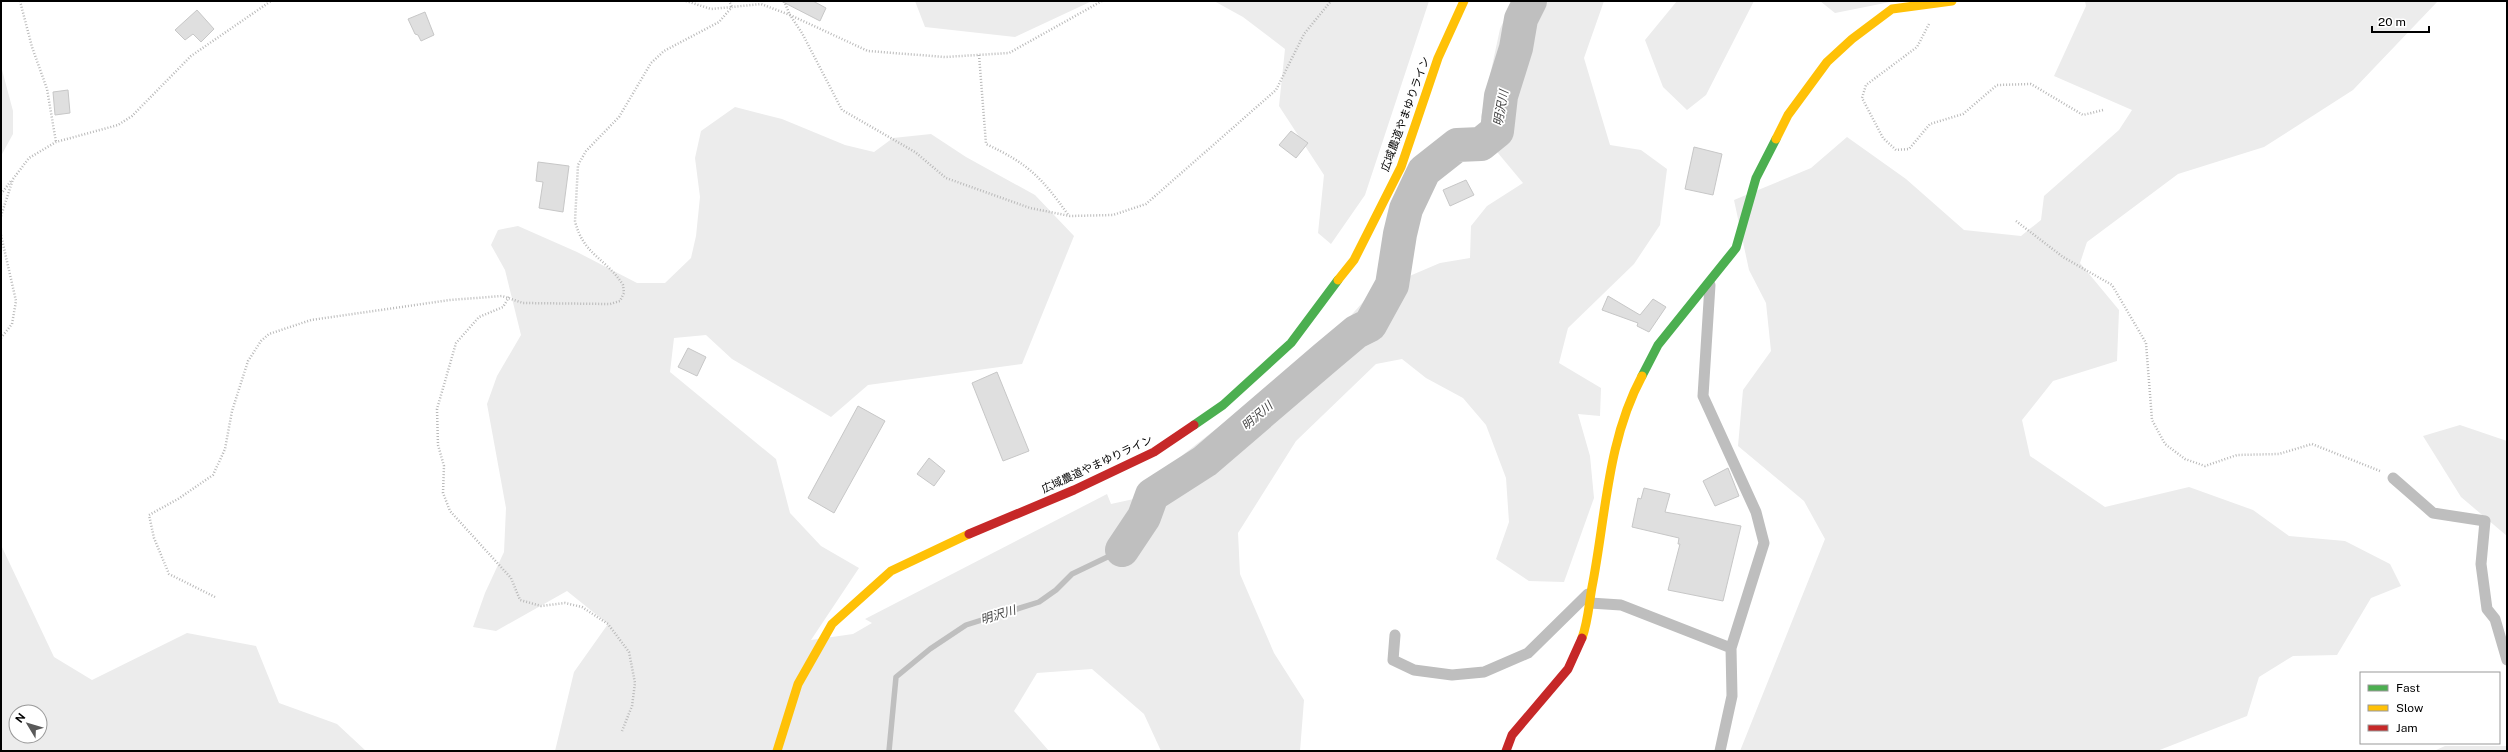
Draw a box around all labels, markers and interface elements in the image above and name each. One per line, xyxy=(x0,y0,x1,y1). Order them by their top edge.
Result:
scale bar xyxy=(2372,8,2429,34)
text: 20 m xyxy=(2378,15,2406,29)
street label: 広域農道やまゆりライン xyxy=(1379,55,1431,173)
water label: 明沢川 xyxy=(1491,87,1511,127)
water label: 明沢川 xyxy=(1239,398,1277,433)
street label: 広域農道やまゆりライン xyxy=(1040,433,1154,495)
water label: 明沢川 xyxy=(979,602,1019,627)
legend xyxy=(2360,672,2500,744)
text: Fast xyxy=(2396,681,2421,695)
text: Slow xyxy=(2396,701,2424,715)
north arrow xyxy=(8,704,48,744)
text: N xyxy=(13,711,27,725)
text: Jam xyxy=(2396,721,2418,735)

